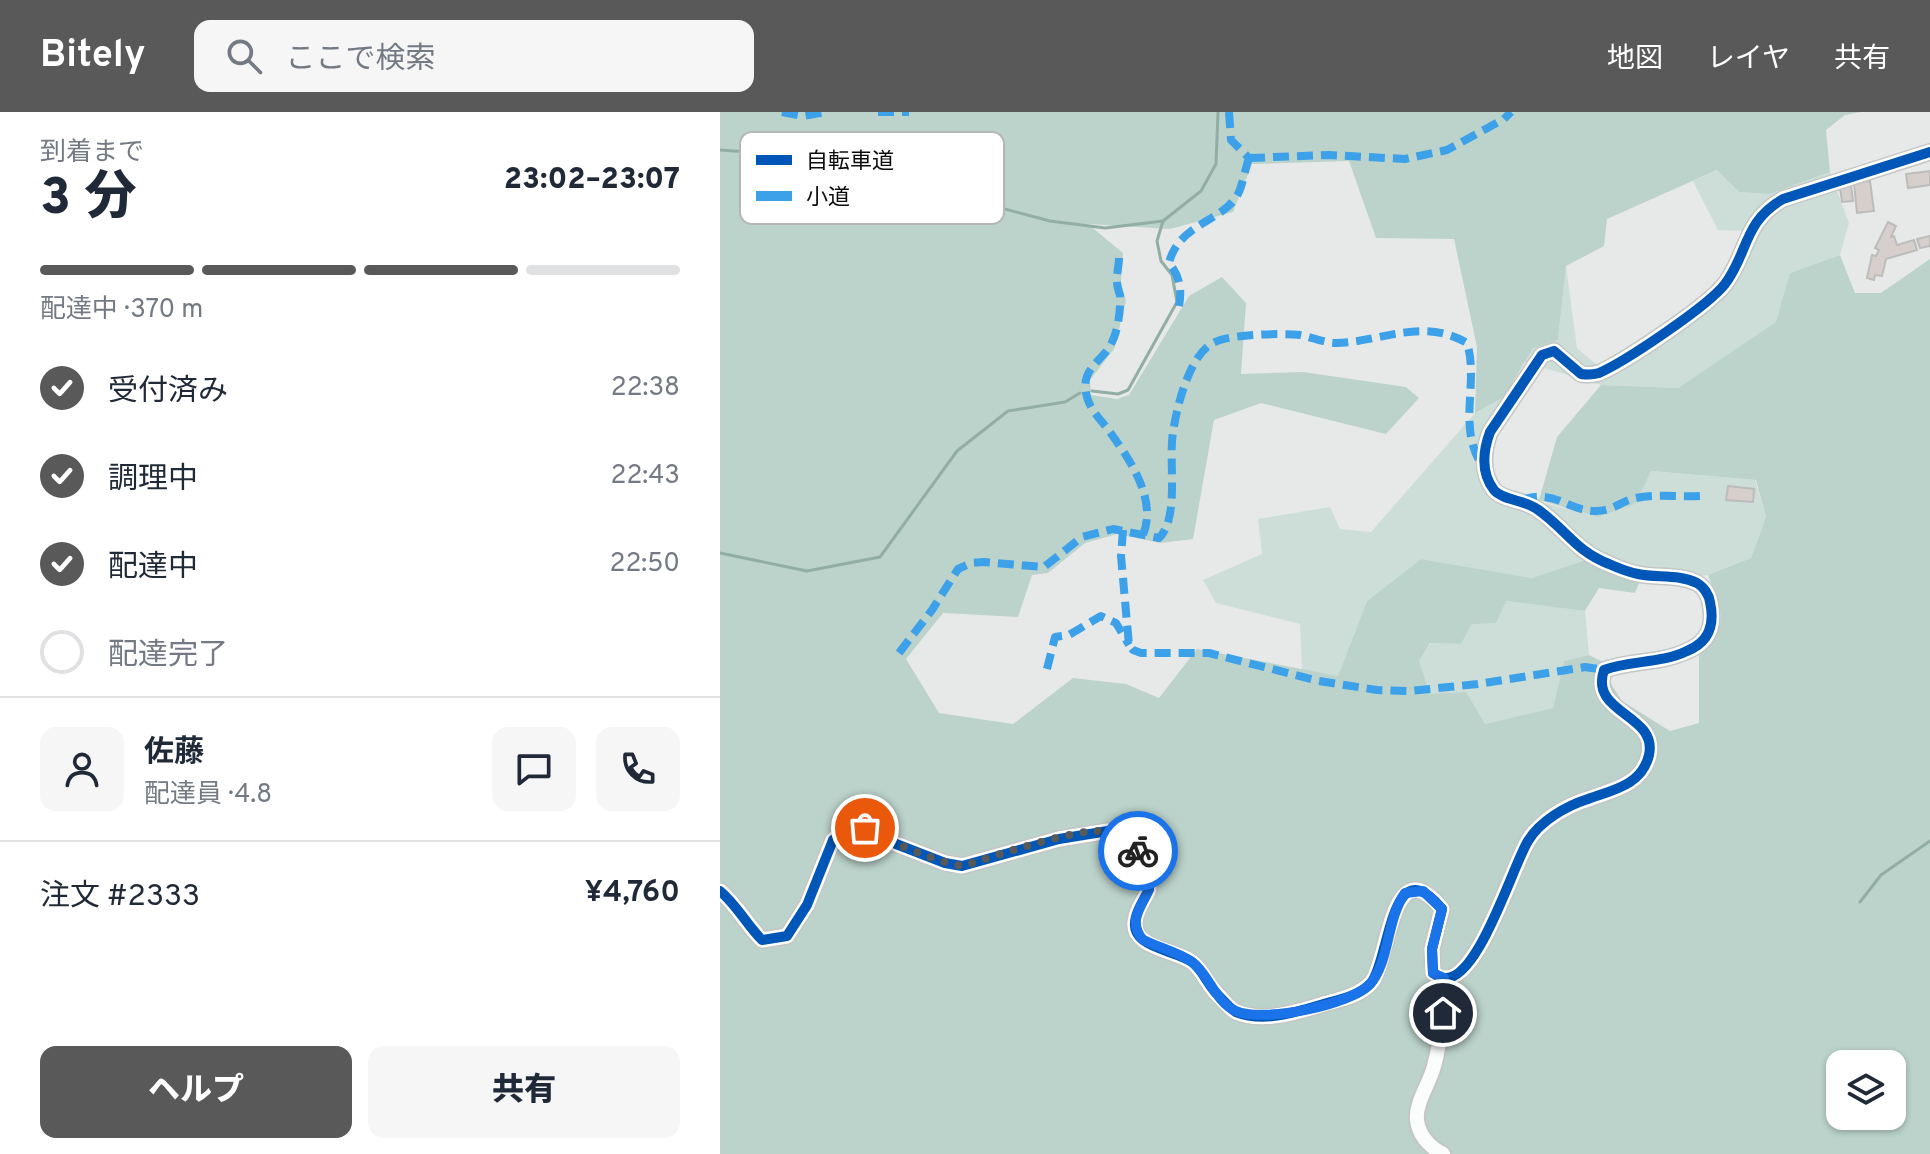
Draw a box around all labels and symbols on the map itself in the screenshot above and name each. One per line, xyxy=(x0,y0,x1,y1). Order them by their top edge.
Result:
legend xyxy=(740,132,1004,224)
text: 自転車道 xyxy=(806,149,894,176)
text: 小道 xyxy=(806,185,850,212)
pin xyxy=(831,794,899,862)
courier xyxy=(1098,811,1178,891)
pin xyxy=(1409,979,1477,1047)

